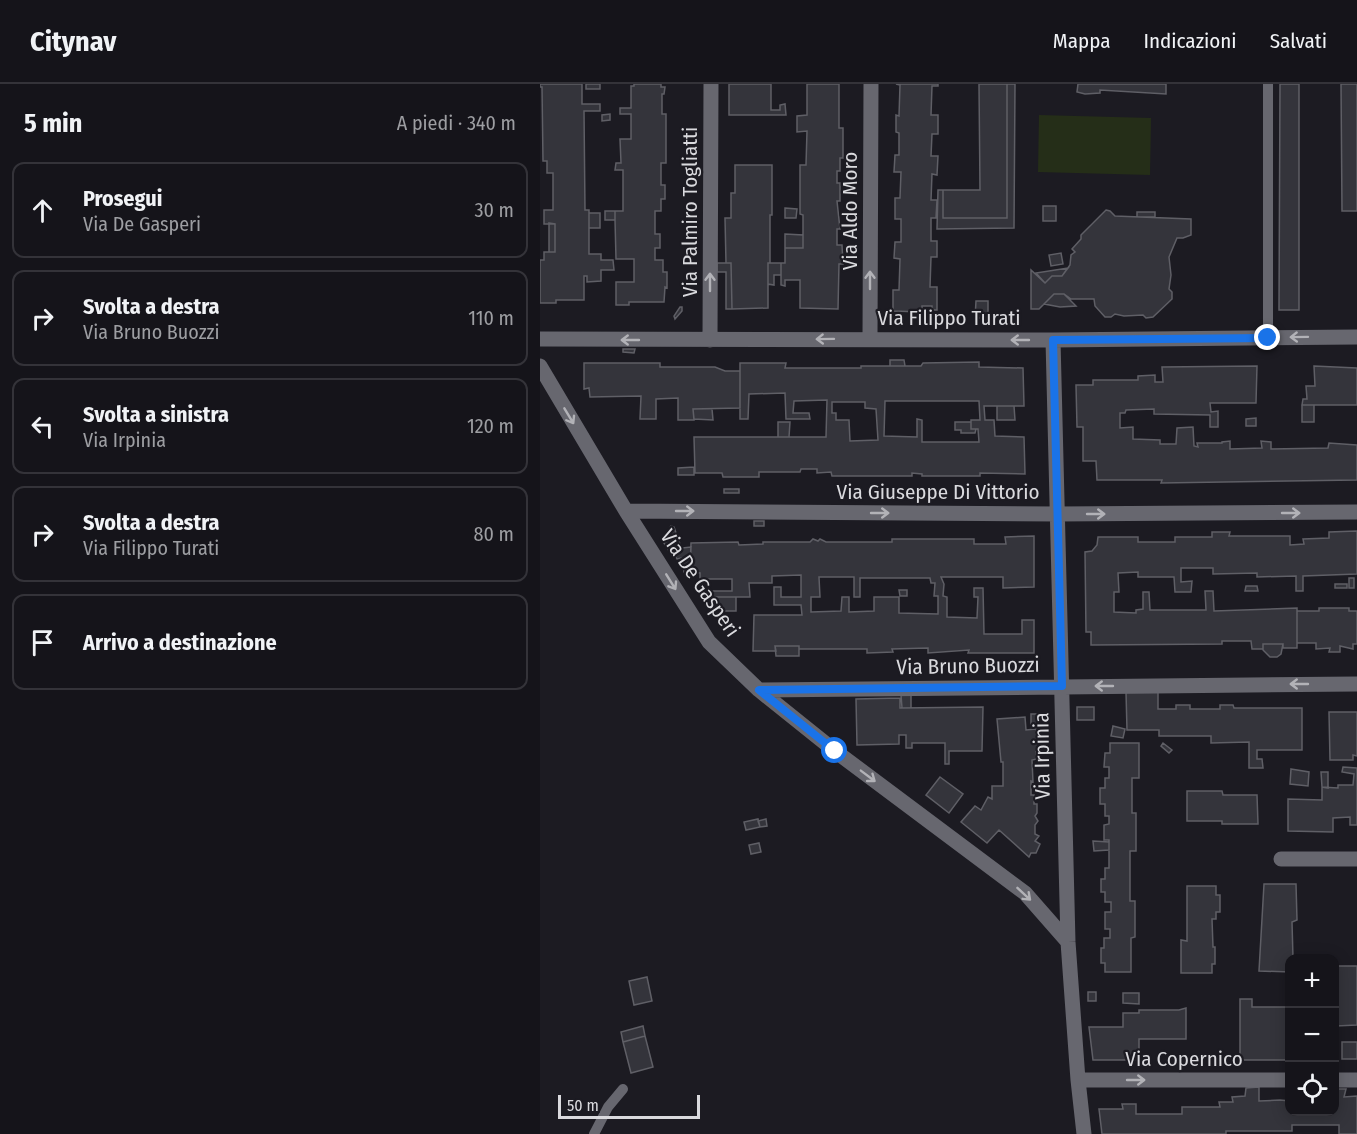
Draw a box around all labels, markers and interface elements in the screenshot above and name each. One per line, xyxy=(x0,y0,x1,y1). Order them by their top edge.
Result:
text: Citynav xyxy=(30,25,116,58)
text: Mappa xyxy=(1053,28,1110,54)
text: Indicazioni xyxy=(1143,28,1237,54)
text: Salvati xyxy=(1270,28,1327,54)
text: 5 min xyxy=(24,108,82,139)
text: A piedi · 340 m xyxy=(397,111,516,135)
street label: Via Palmiro Togliatti xyxy=(677,127,703,297)
street label: Via Aldo Moro xyxy=(837,152,863,270)
text: Prosegui xyxy=(83,185,162,212)
icon: ahead xyxy=(26,194,59,227)
text: 30 m xyxy=(474,198,514,222)
text: Via De Gasperi xyxy=(83,212,201,236)
one-way arrow xyxy=(864,271,876,291)
one-way arrow xyxy=(705,272,716,292)
text: Svolta a destra xyxy=(83,293,220,320)
icon: right xyxy=(26,302,59,335)
street label: Via Filippo Turati xyxy=(877,305,1021,331)
text: 110 m xyxy=(468,306,514,330)
text: Via Bruno Buozzi xyxy=(83,320,219,344)
route end xyxy=(1254,324,1280,350)
one-way arrow xyxy=(1289,331,1309,343)
one-way arrow xyxy=(815,333,835,345)
one-way arrow xyxy=(620,334,640,346)
one-way arrow xyxy=(1010,334,1030,346)
text: Svolta a sinistra xyxy=(83,401,229,428)
one-way arrow xyxy=(564,407,576,424)
icon: left xyxy=(26,410,59,443)
text: 120 m xyxy=(467,414,514,438)
text: Via Irpinia xyxy=(83,428,166,452)
street label: Via Giuseppe Di Vittorio xyxy=(836,479,1040,505)
one-way arrow xyxy=(674,505,694,517)
one-way arrow xyxy=(869,507,889,519)
one-way arrow xyxy=(1280,507,1300,519)
one-way arrow xyxy=(1085,508,1105,520)
text: Svolta a destra xyxy=(83,509,220,536)
icon: right xyxy=(26,518,59,551)
text: 80 m xyxy=(474,522,514,546)
street label: Via De Gasperi xyxy=(655,524,745,642)
text: Via Filippo Turati xyxy=(83,536,219,560)
one-way arrow xyxy=(666,573,678,590)
icon: arrive xyxy=(26,626,59,659)
text: Arrivo a destinazione xyxy=(83,629,277,656)
street label: Via Bruno Buozzi xyxy=(896,652,1040,680)
one-way arrow xyxy=(1289,678,1309,690)
one-way arrow xyxy=(1094,680,1114,692)
street label: Via Irpinia xyxy=(1028,712,1056,800)
route start xyxy=(821,737,847,763)
one-way arrow xyxy=(860,770,876,783)
one-way arrow xyxy=(1016,887,1031,901)
map controls xyxy=(1285,954,1339,1116)
button: + xyxy=(1285,954,1339,1008)
button: − xyxy=(1285,1008,1339,1062)
street label: Via Copernico xyxy=(1125,1046,1243,1072)
button: locate xyxy=(1285,1062,1339,1116)
one-way arrow xyxy=(1126,1074,1146,1086)
scale bar xyxy=(558,1092,700,1120)
text: 50 m xyxy=(567,1096,599,1115)

